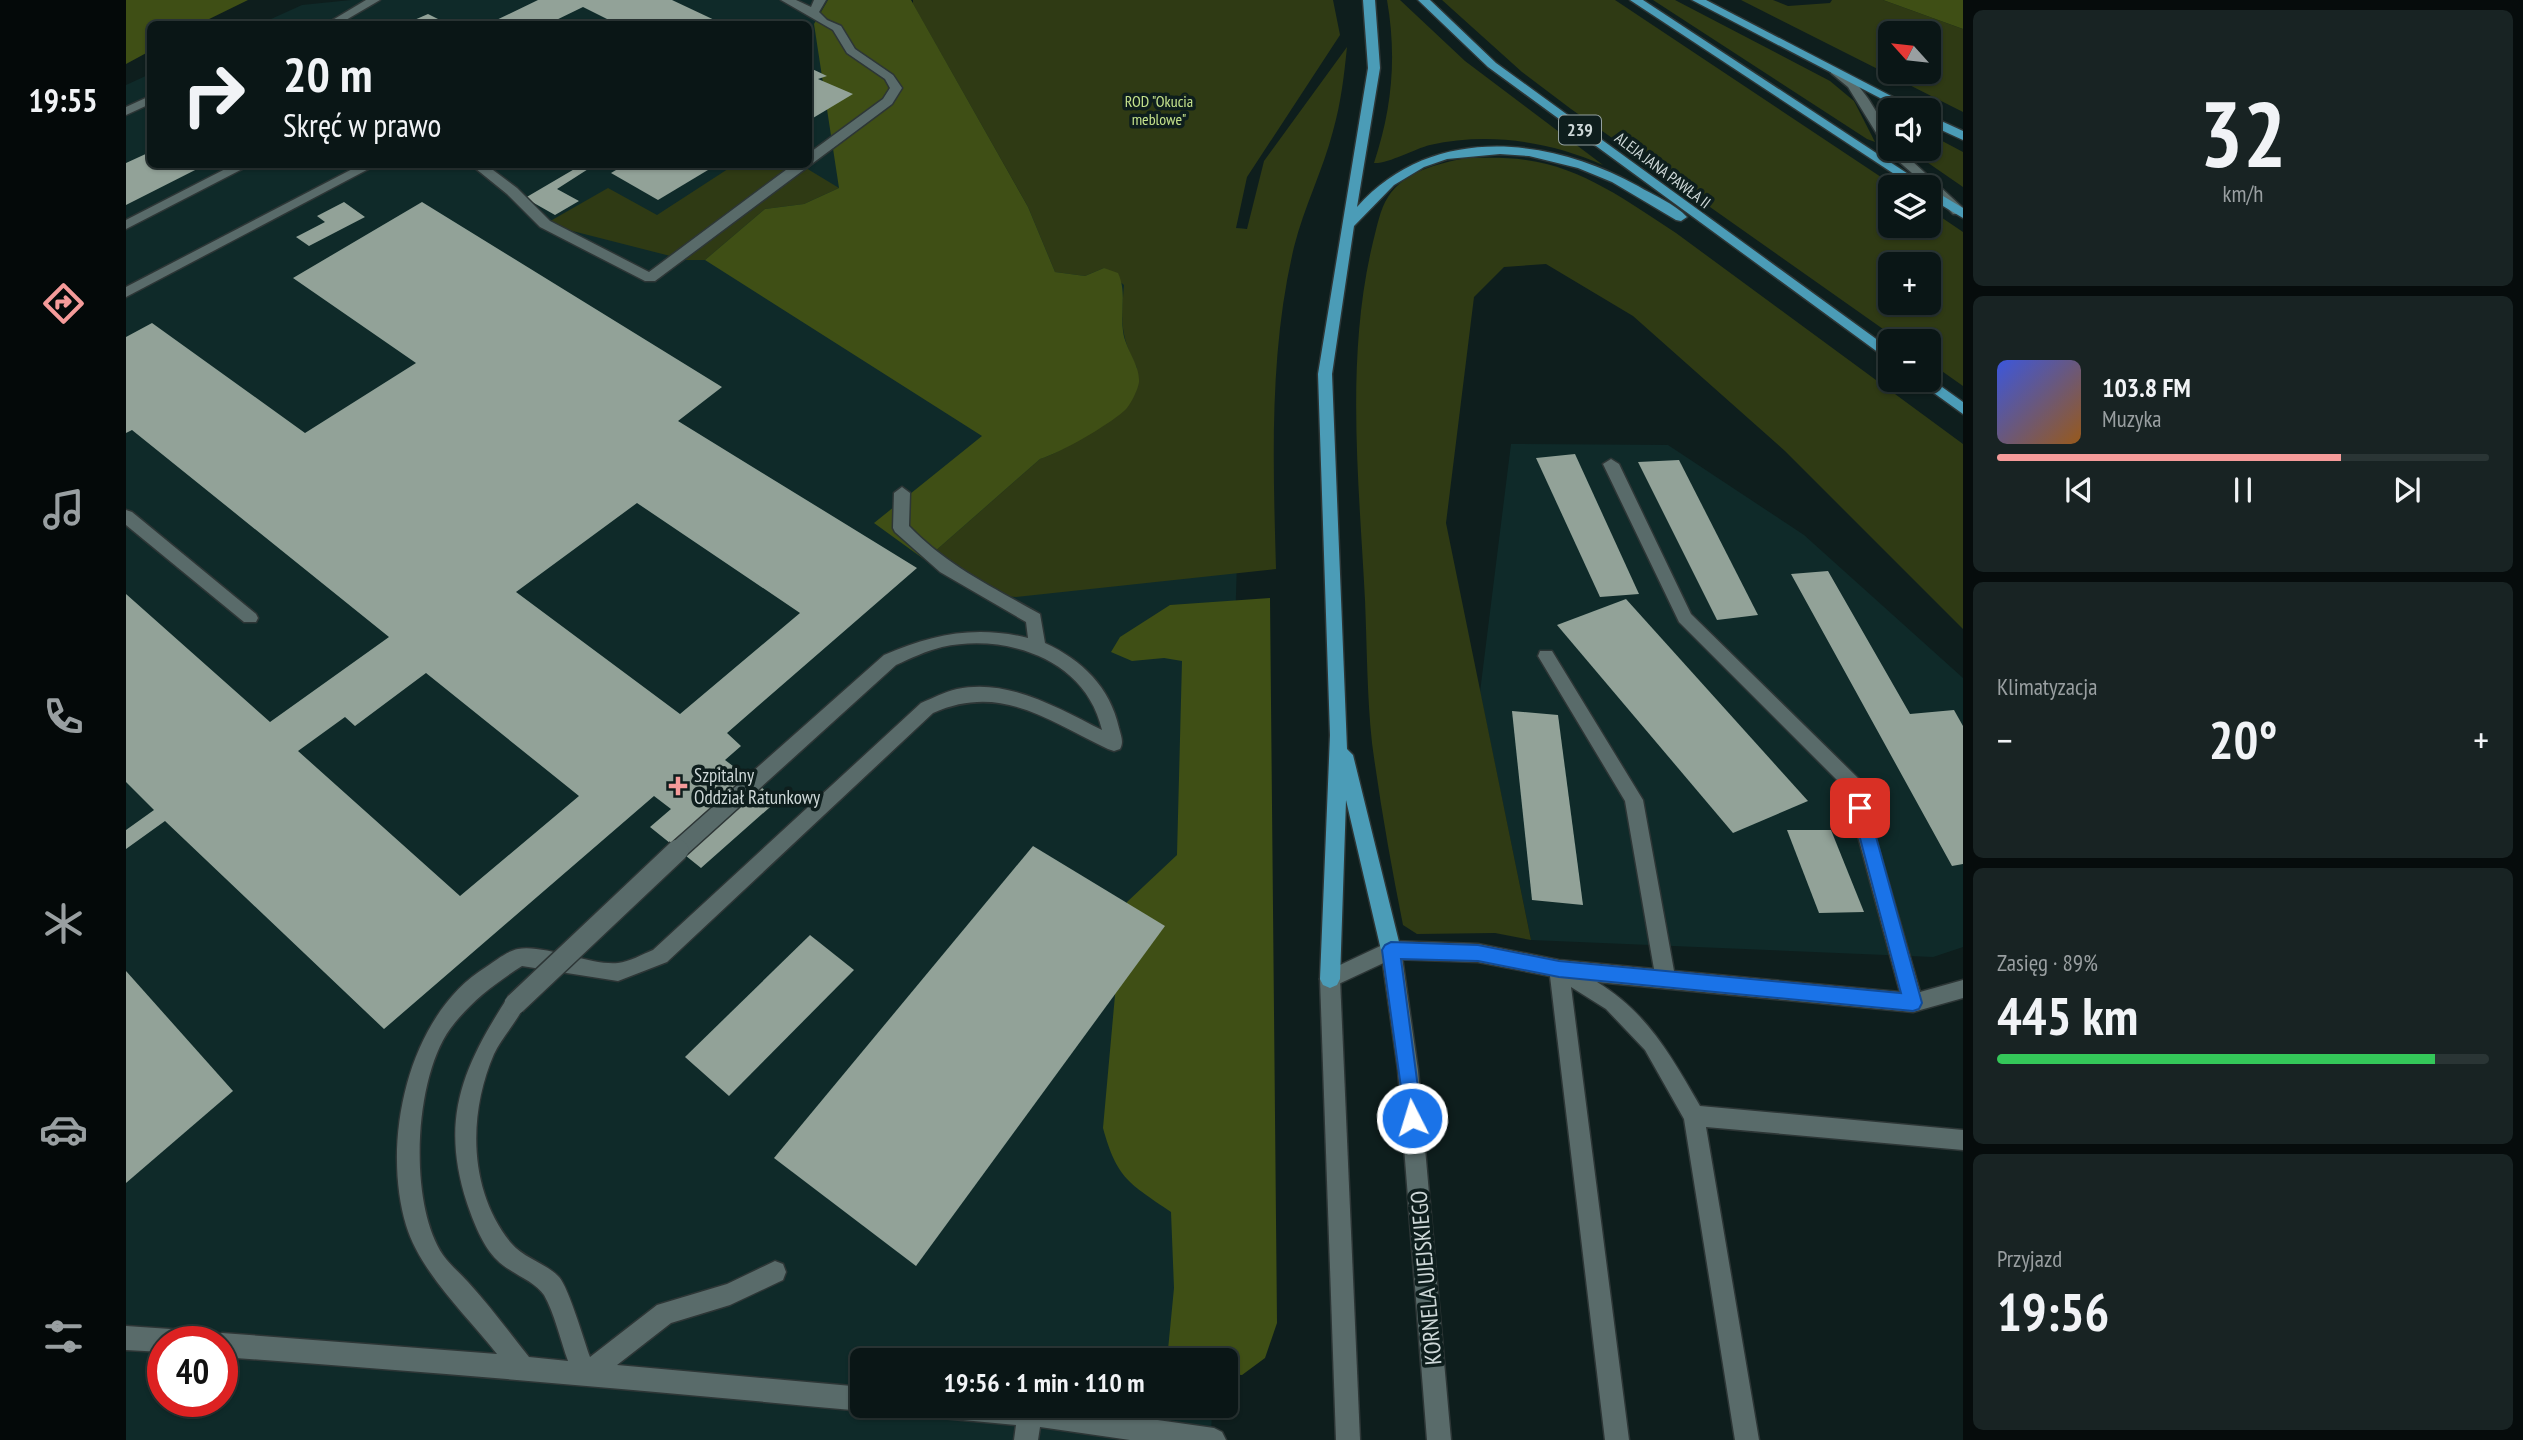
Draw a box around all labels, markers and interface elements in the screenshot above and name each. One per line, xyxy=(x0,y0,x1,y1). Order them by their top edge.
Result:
north arrow xyxy=(1878,21,1941,84)
map controls xyxy=(1878,21,1941,392)
text: 20 m xyxy=(283,42,372,106)
icon: right xyxy=(168,49,259,140)
text: 32 xyxy=(2200,74,2287,192)
text: 19:55 xyxy=(28,79,98,121)
park label: ROD "Okucia meblowe" xyxy=(1125,91,1193,129)
button: sound xyxy=(1878,98,1941,161)
text: Skręć w prawo xyxy=(283,104,441,146)
road number: 239 xyxy=(1559,116,1601,145)
street label: ALEJA JANA PAWŁA II xyxy=(1611,127,1715,213)
button: layers xyxy=(1878,175,1941,238)
text: km/h xyxy=(2223,179,2263,208)
button: + xyxy=(1878,252,1941,315)
icon: directions xyxy=(39,279,88,328)
button: − xyxy=(1878,329,1941,392)
text: 103.8 FM xyxy=(2102,371,2191,404)
text: Muzyka xyxy=(2102,404,2162,433)
icon: previous xyxy=(2060,471,2098,509)
icon: pause xyxy=(2224,471,2262,509)
icon: next xyxy=(2388,471,2426,509)
icon: music xyxy=(39,485,88,534)
text: Klimatyzacja xyxy=(1997,672,2097,701)
icon: phone xyxy=(39,692,88,741)
text: 20° xyxy=(2209,706,2277,773)
text: − xyxy=(1997,715,2013,764)
text: + xyxy=(2473,715,2489,764)
place label: Szpitalny Oddział Ratunkowy xyxy=(694,763,821,809)
marker: Szpitalny Oddział Ratunkowy xyxy=(668,776,688,796)
pin xyxy=(1830,778,1890,838)
icon: arrive xyxy=(1841,789,1879,827)
icon: climate xyxy=(39,899,88,948)
text: Zasięg · 89% xyxy=(1997,948,2098,977)
text: 445 km xyxy=(1997,982,2138,1049)
position arrow xyxy=(1375,1081,1449,1155)
icon: car xyxy=(39,1105,88,1154)
street label: KORNELA UJEJSKIEGO xyxy=(1403,1190,1448,1366)
text: Przyjazd xyxy=(1997,1244,2062,1273)
text: 19:56 xyxy=(1997,1278,2109,1345)
icon: filters xyxy=(39,1312,88,1361)
speed limit sign: 40 xyxy=(147,1326,238,1417)
text: 19:56 · 1 min · 110 m xyxy=(944,1366,1144,1399)

